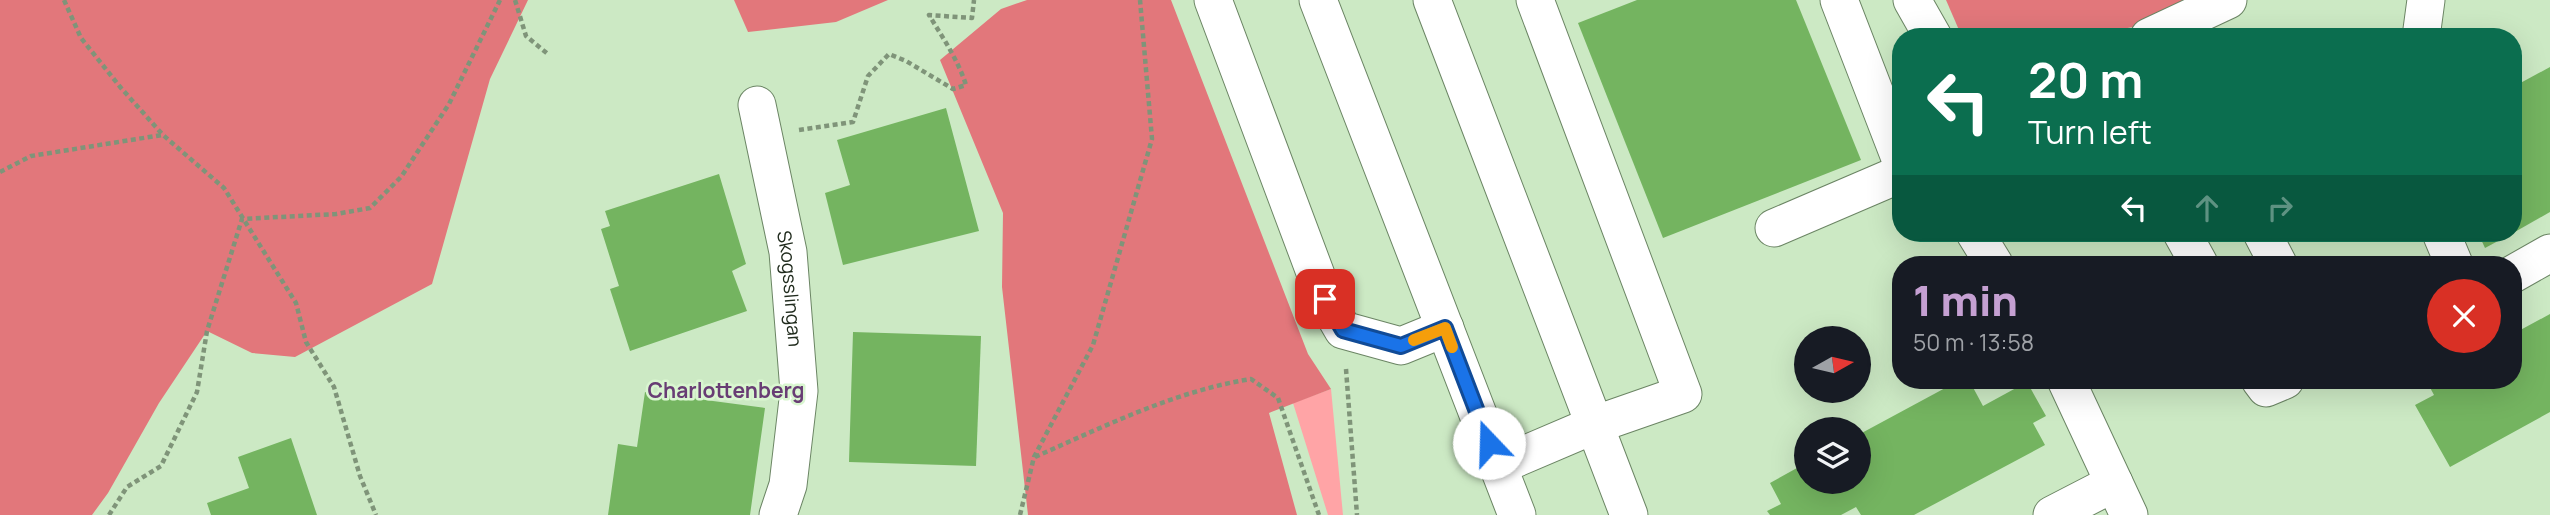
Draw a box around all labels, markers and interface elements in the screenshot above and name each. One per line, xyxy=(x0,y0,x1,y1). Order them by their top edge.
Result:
text: 20 m xyxy=(2028,46,2143,113)
icon: left xyxy=(1913,56,2004,147)
text: Turn left xyxy=(2028,110,2152,154)
icon: left xyxy=(2115,189,2153,227)
icon: ahead xyxy=(2188,189,2226,227)
icon: right xyxy=(2261,189,2299,227)
street label: Skogsslingan xyxy=(771,228,808,348)
pin xyxy=(1295,269,1355,329)
text: 1 min xyxy=(1913,271,2018,329)
button: close xyxy=(2427,279,2501,353)
icon: arrive xyxy=(1306,280,1344,318)
north arrow xyxy=(1794,326,1871,402)
map controls xyxy=(1794,326,1871,494)
text: 50 m · 13:58 xyxy=(1913,326,2034,358)
district label: Charlottenberg xyxy=(648,376,804,404)
position arrow xyxy=(1452,406,1526,480)
button: layers xyxy=(1794,417,1871,494)

